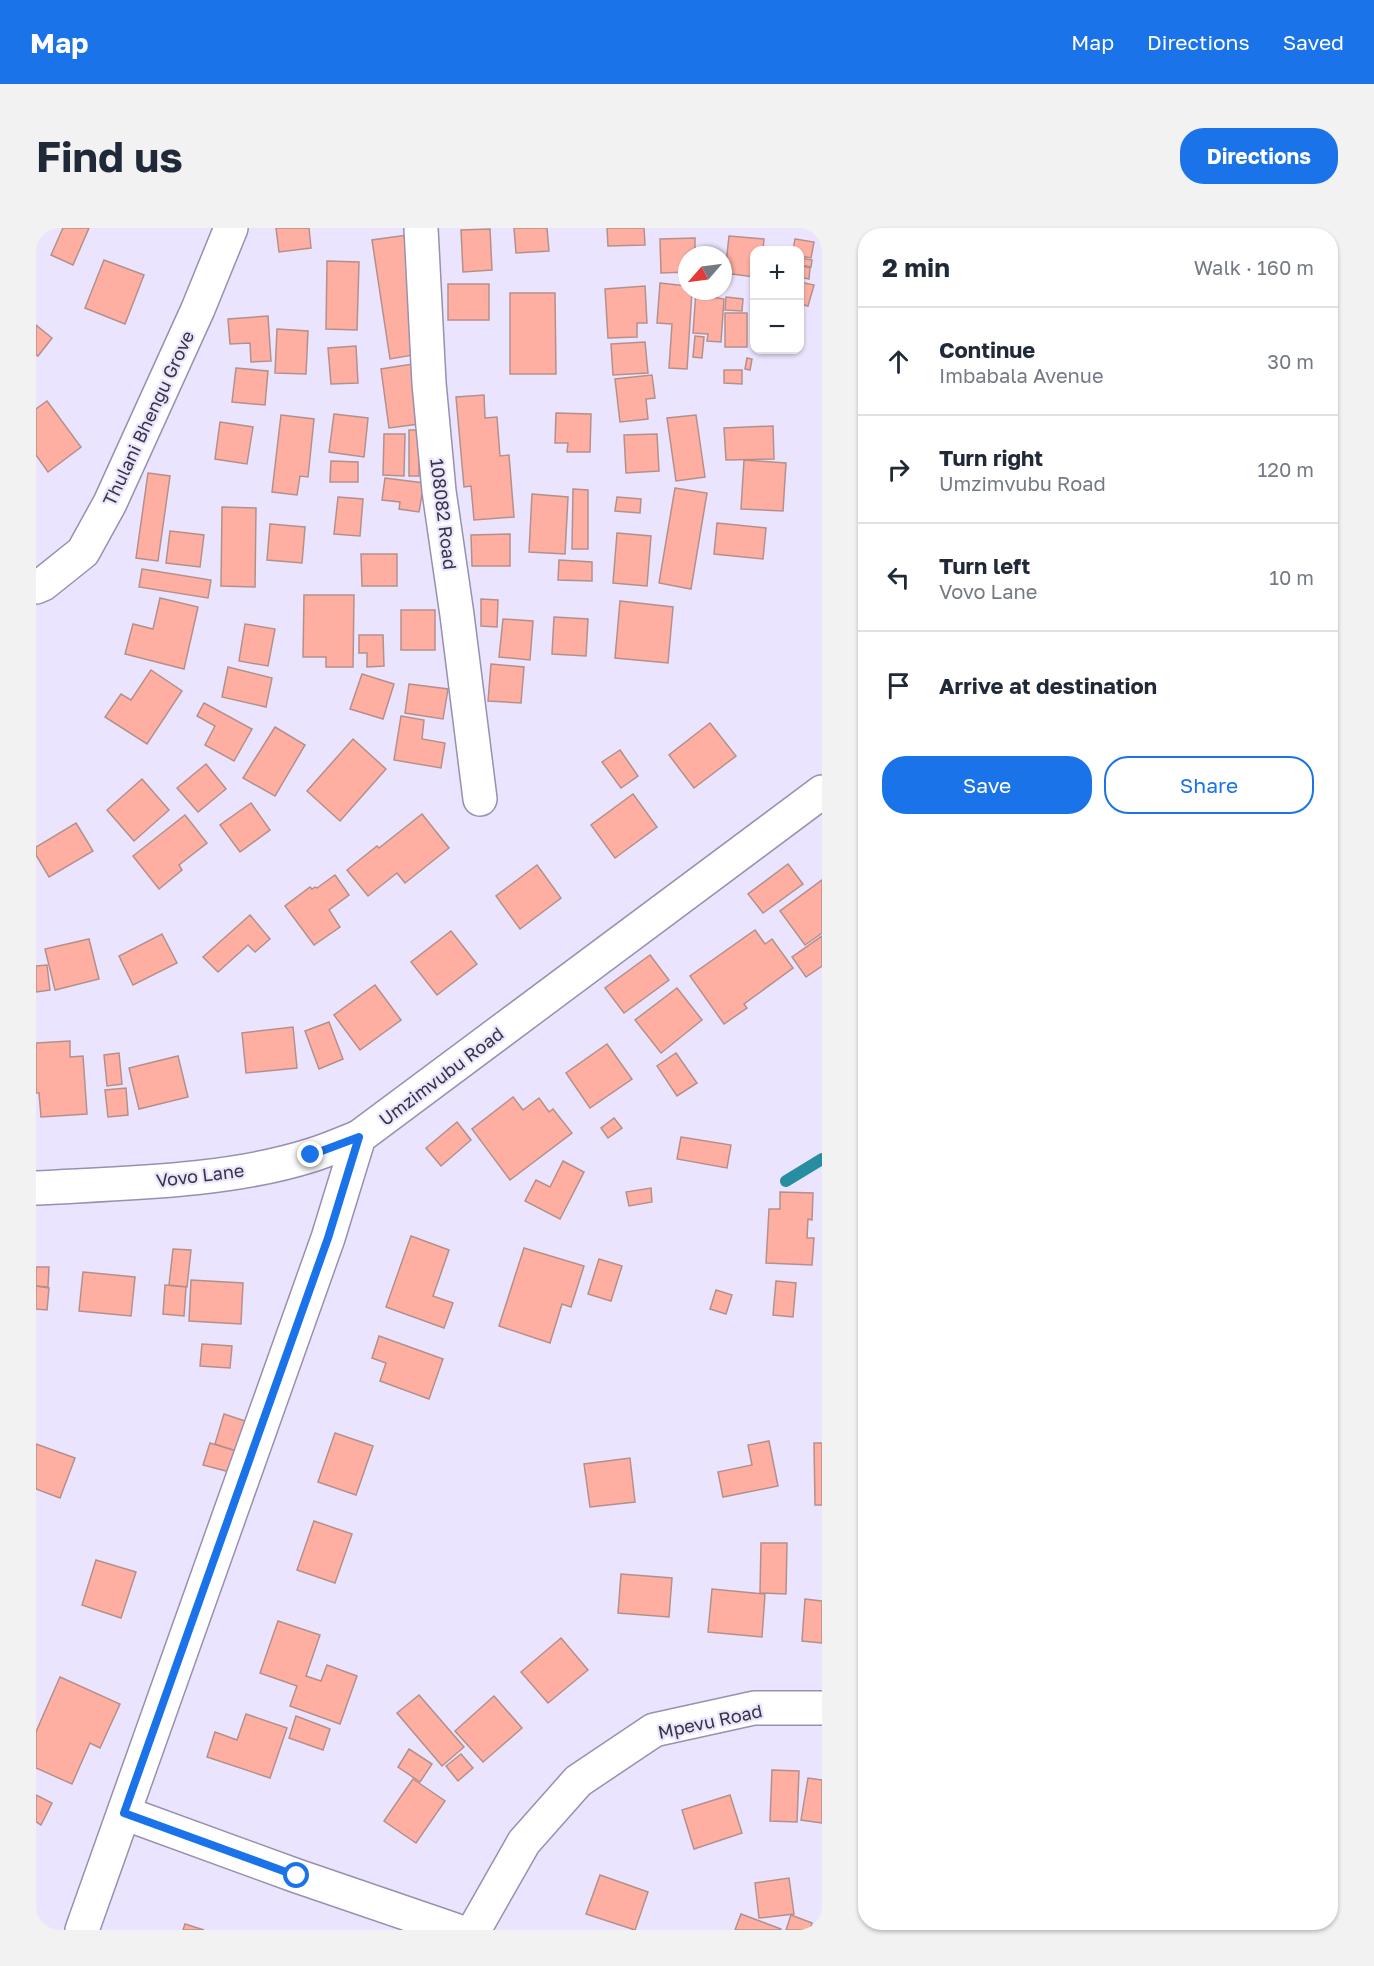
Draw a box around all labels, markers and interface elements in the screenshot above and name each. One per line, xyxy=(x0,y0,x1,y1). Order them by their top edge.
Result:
text: Map xyxy=(30,26,88,59)
text: Map xyxy=(1071,29,1114,55)
text: Directions xyxy=(1147,29,1250,55)
text: Saved xyxy=(1283,29,1344,55)
button: Directions xyxy=(1180,128,1338,184)
text: Find us xyxy=(36,131,183,181)
north arrow xyxy=(678,246,732,300)
map controls xyxy=(750,246,804,354)
button: + xyxy=(750,246,804,300)
text: 2 min xyxy=(882,252,950,283)
text: Walk · 160 m xyxy=(1194,255,1314,279)
button: − xyxy=(750,300,804,354)
street label: Thulani Bhengu Grove xyxy=(98,327,198,509)
text: Continue xyxy=(939,336,1035,363)
icon: ahead xyxy=(882,345,915,378)
text: 30 m xyxy=(1267,349,1314,373)
text: Imbabala Avenue xyxy=(939,363,1103,387)
text: Turn right xyxy=(939,444,1043,471)
icon: right xyxy=(882,453,915,486)
street label: 108082 Road xyxy=(426,457,462,571)
text: 120 m xyxy=(1258,457,1314,481)
text: Umzimvubu Road xyxy=(939,471,1106,495)
text: Turn left xyxy=(939,552,1030,579)
icon: left xyxy=(882,561,915,594)
text: 10 m xyxy=(1269,565,1314,589)
text: Vovo Lane xyxy=(939,579,1037,603)
icon: arrive xyxy=(882,669,915,702)
text: Arrive at destination xyxy=(939,672,1157,699)
button: Save xyxy=(882,756,1092,814)
button: Share xyxy=(1104,756,1314,814)
street label: Umzimvubu Road xyxy=(374,1022,508,1130)
route end xyxy=(297,1141,323,1167)
street label: Vovo Lane xyxy=(155,1159,245,1191)
street label: Mpevu Road xyxy=(656,1699,764,1743)
route start xyxy=(283,1862,309,1888)

